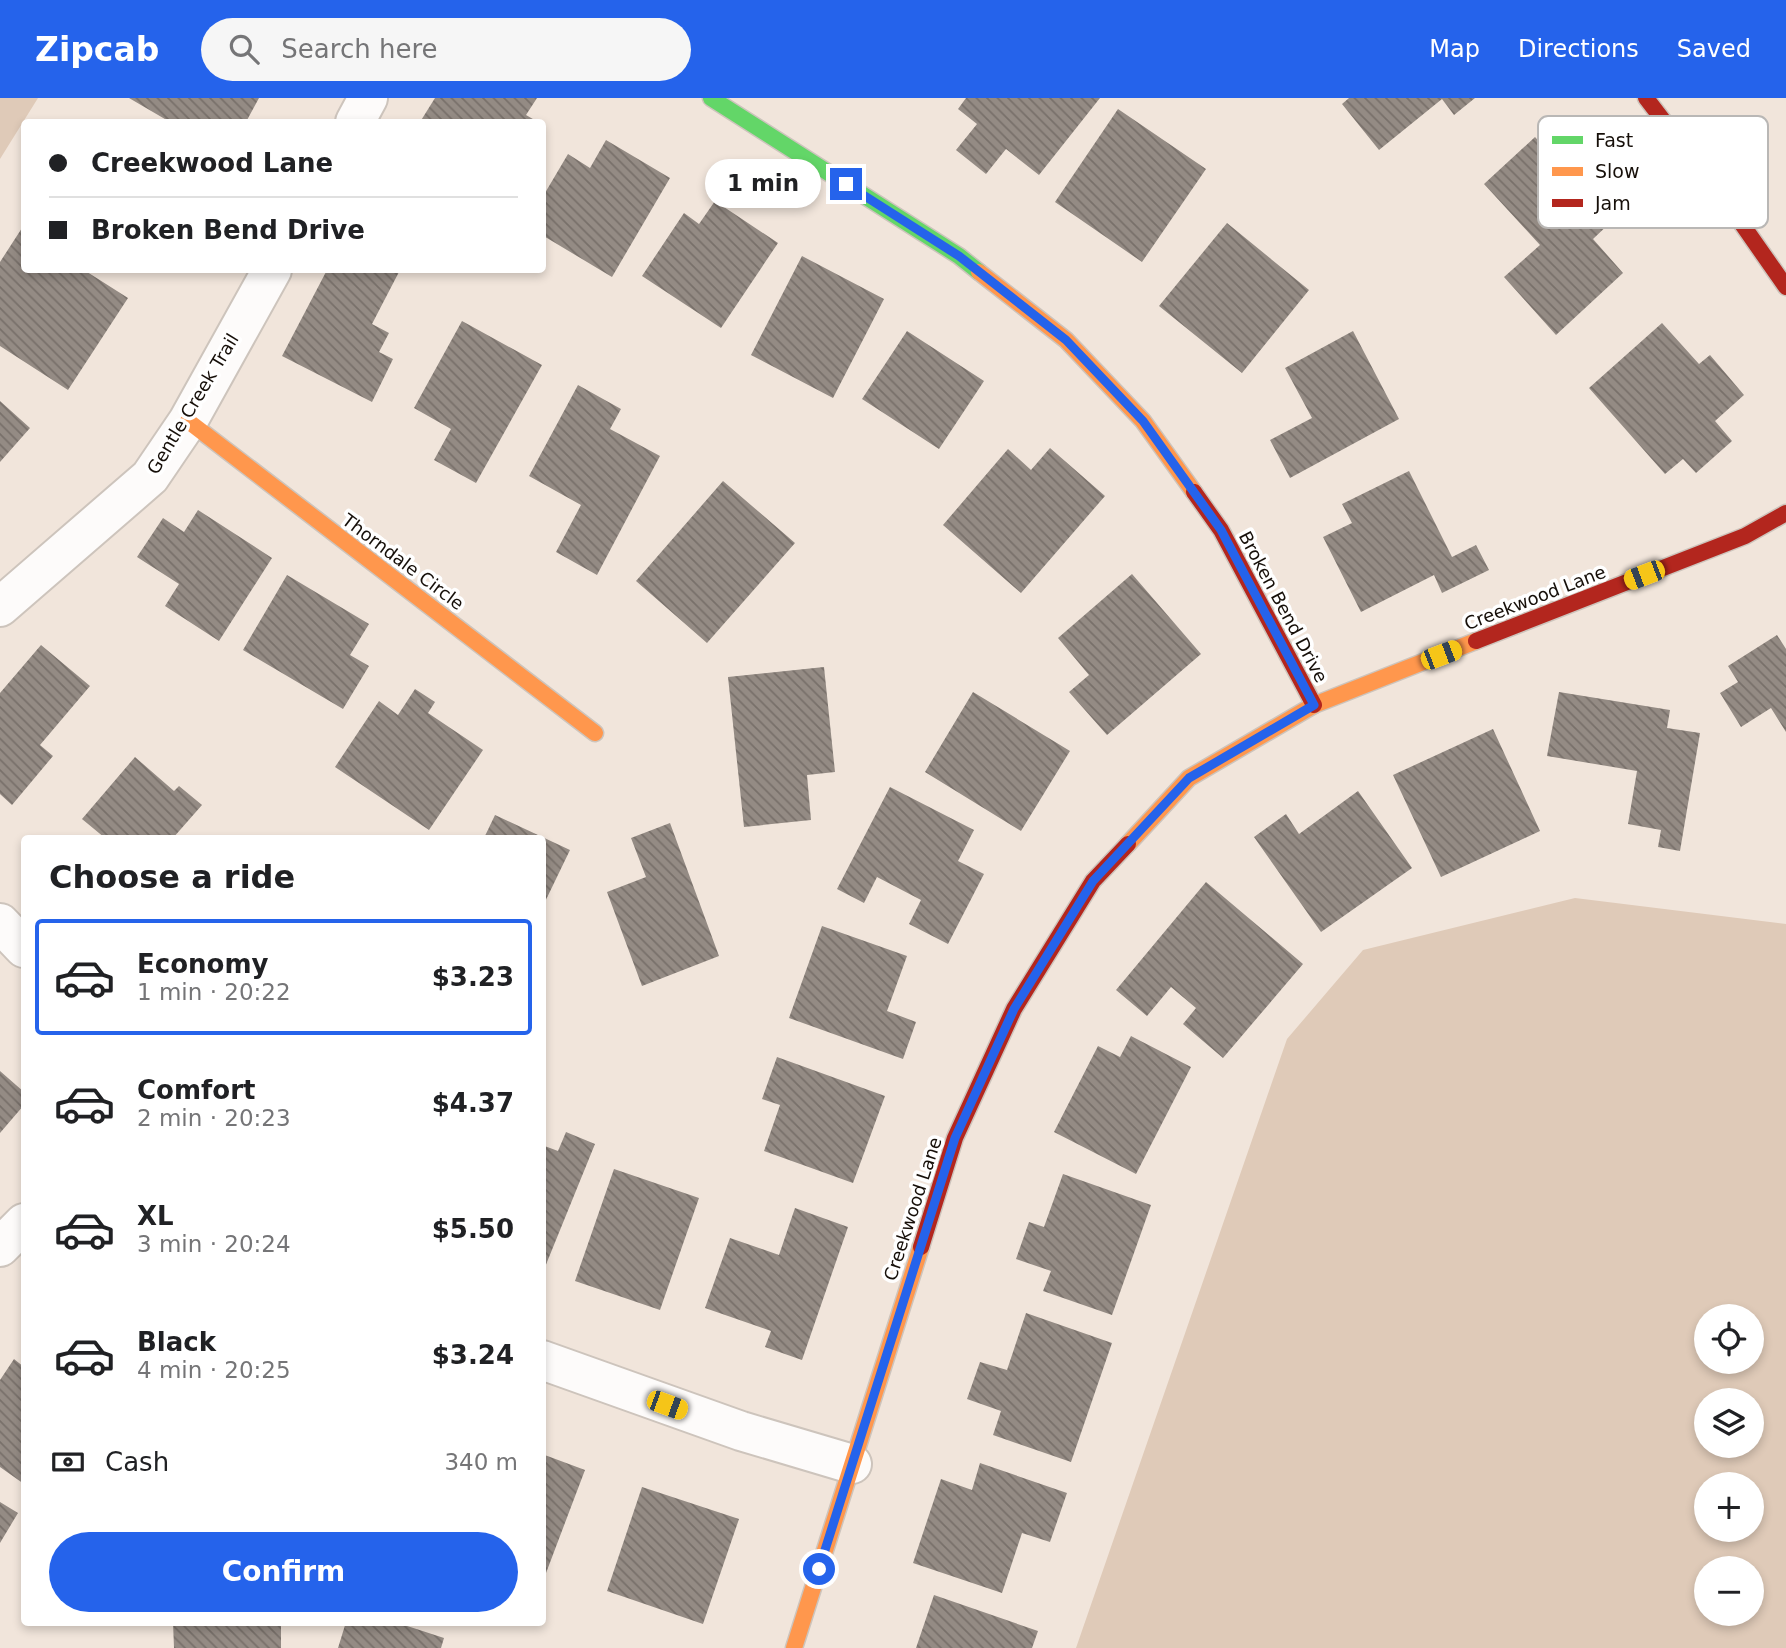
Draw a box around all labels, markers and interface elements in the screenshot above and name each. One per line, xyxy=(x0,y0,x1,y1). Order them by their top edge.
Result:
search box xyxy=(201,18,691,81)
text: Zipcab xyxy=(35,30,159,69)
icon: search xyxy=(225,30,263,68)
text: Search here xyxy=(281,34,438,64)
text: Map xyxy=(1429,35,1480,63)
text: Directions xyxy=(1518,35,1639,63)
text: Saved xyxy=(1677,35,1751,63)
legend xyxy=(1538,116,1768,228)
text: Fast xyxy=(1595,129,1633,151)
text: Creekwood Lane xyxy=(91,148,333,178)
callout: 1 min xyxy=(706,160,822,208)
text: Slow xyxy=(1595,160,1640,182)
route end xyxy=(830,168,862,200)
text: 1 min xyxy=(727,170,799,196)
text: Jam xyxy=(1594,192,1631,214)
text: Broken Bend Drive xyxy=(91,215,365,245)
street label: Gentle Creek Trail xyxy=(142,330,243,478)
street label: Thorndale Circle xyxy=(338,508,468,614)
street label: Broken Bend Drive xyxy=(1235,528,1332,686)
car xyxy=(1621,558,1668,592)
street label: Creekwood Lane xyxy=(1461,561,1608,634)
car xyxy=(1418,638,1465,672)
text: Choose a ride xyxy=(49,858,295,896)
icon: car xyxy=(53,946,116,1009)
text: Economy xyxy=(137,949,268,979)
text: $3.23 xyxy=(432,962,514,992)
text: 1 min · 20:22 xyxy=(137,979,291,1005)
icon: car xyxy=(53,1072,116,1135)
text: Comfort xyxy=(137,1075,255,1105)
text: $4.37 xyxy=(432,1088,514,1118)
text: 2 min · 20:23 xyxy=(137,1105,291,1131)
street label: Creekwood Lane xyxy=(879,1134,946,1283)
icon: car xyxy=(53,1198,116,1261)
text: XL xyxy=(137,1201,174,1231)
text: $5.50 xyxy=(432,1214,514,1244)
text: 3 min · 20:24 xyxy=(137,1231,291,1257)
map controls xyxy=(1694,1304,1764,1626)
button: locate xyxy=(1694,1304,1764,1374)
icon: car xyxy=(53,1324,116,1387)
text: Black xyxy=(137,1327,216,1357)
text: $3.24 xyxy=(432,1340,514,1370)
text: 4 min · 20:25 xyxy=(137,1357,291,1383)
car xyxy=(644,1388,691,1422)
button: layers xyxy=(1694,1388,1764,1458)
icon: cash xyxy=(49,1443,87,1481)
text: Cash xyxy=(105,1447,169,1477)
text: 340 m xyxy=(444,1449,518,1475)
button: + xyxy=(1694,1472,1764,1542)
button: Confirm xyxy=(49,1532,518,1612)
route start xyxy=(803,1553,835,1585)
button: − xyxy=(1694,1556,1764,1626)

